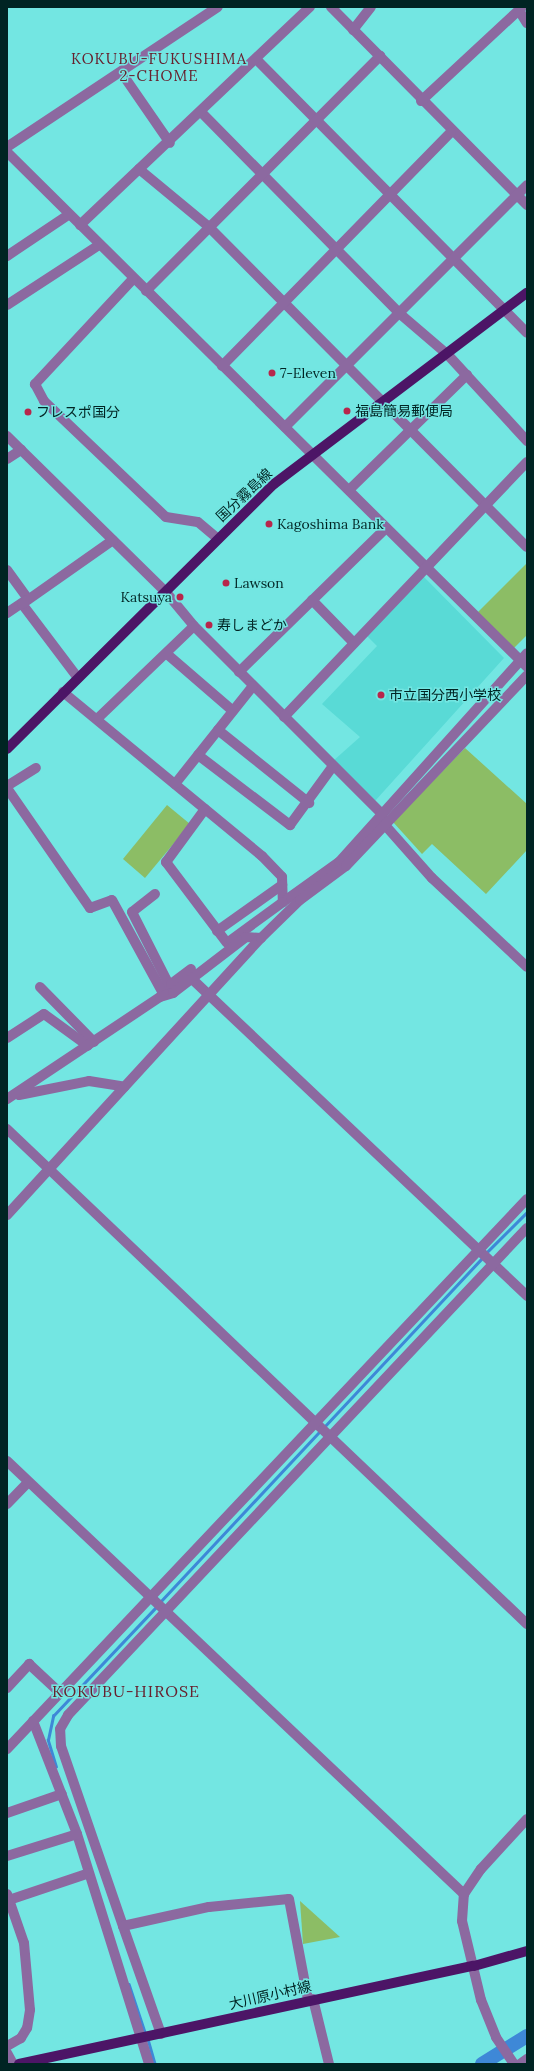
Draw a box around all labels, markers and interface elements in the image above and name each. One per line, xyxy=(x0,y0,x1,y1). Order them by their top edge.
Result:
district label: KOKUBU-FUKUSHIMA 2-CHOME xyxy=(71,49,247,84)
place label: 7-Eleven xyxy=(280,365,336,381)
marker: 7-Eleven xyxy=(267,368,277,378)
place label: 福島簡易郵便局 xyxy=(355,403,453,419)
place label: フレスポ国分 xyxy=(36,404,120,420)
marker: 福島簡易郵便局 xyxy=(342,406,352,416)
marker: フレスポ国分 xyxy=(23,407,33,417)
street label: 国分霧島線 xyxy=(213,465,275,525)
place label: Kagoshima Bank xyxy=(277,516,384,532)
marker: Kagoshima Bank xyxy=(264,519,274,529)
place label: Lawson xyxy=(234,575,284,591)
marker: Lawson xyxy=(221,578,231,588)
place label: Katsuya xyxy=(121,589,172,605)
marker: Katsuya xyxy=(175,592,185,602)
place label: 寿しまどか xyxy=(217,617,287,633)
marker: 寿しまどか xyxy=(204,620,214,630)
place label: 市立国分西小学校 xyxy=(389,687,501,703)
marker: 市立国分西小学校 xyxy=(376,690,386,700)
district label: KOKUBU-HIROSE xyxy=(52,1681,200,1701)
street label: 大川原小村線 xyxy=(227,1977,313,2013)

